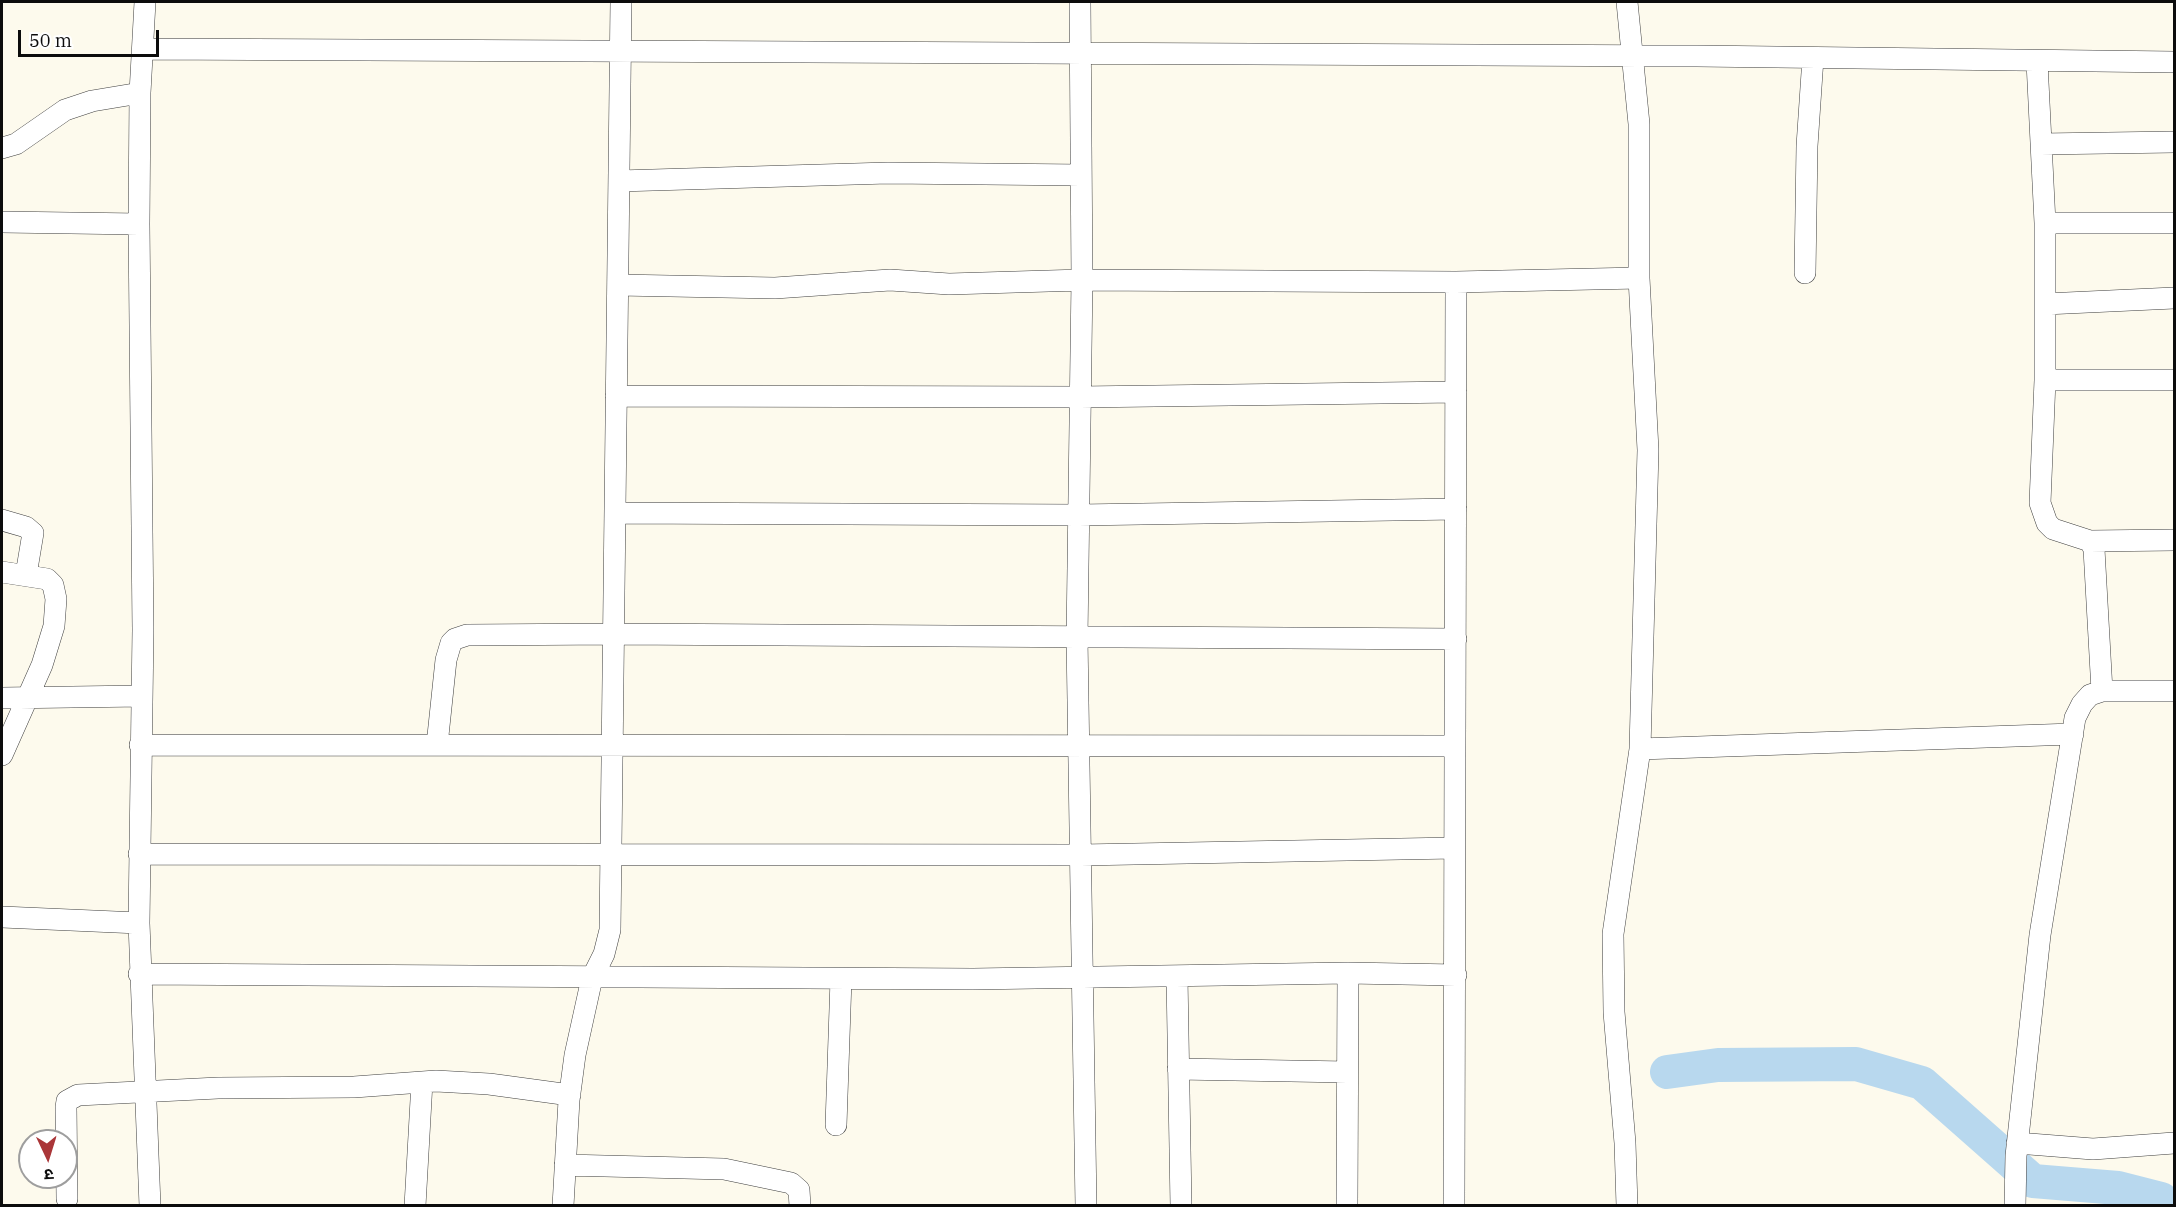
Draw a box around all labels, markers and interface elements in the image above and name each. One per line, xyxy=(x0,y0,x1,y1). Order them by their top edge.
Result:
scale bar xyxy=(21,18,162,56)
text: 50 m xyxy=(29,29,72,52)
north arrow xyxy=(18,1129,78,1189)
text: उ xyxy=(44,1165,54,1185)

